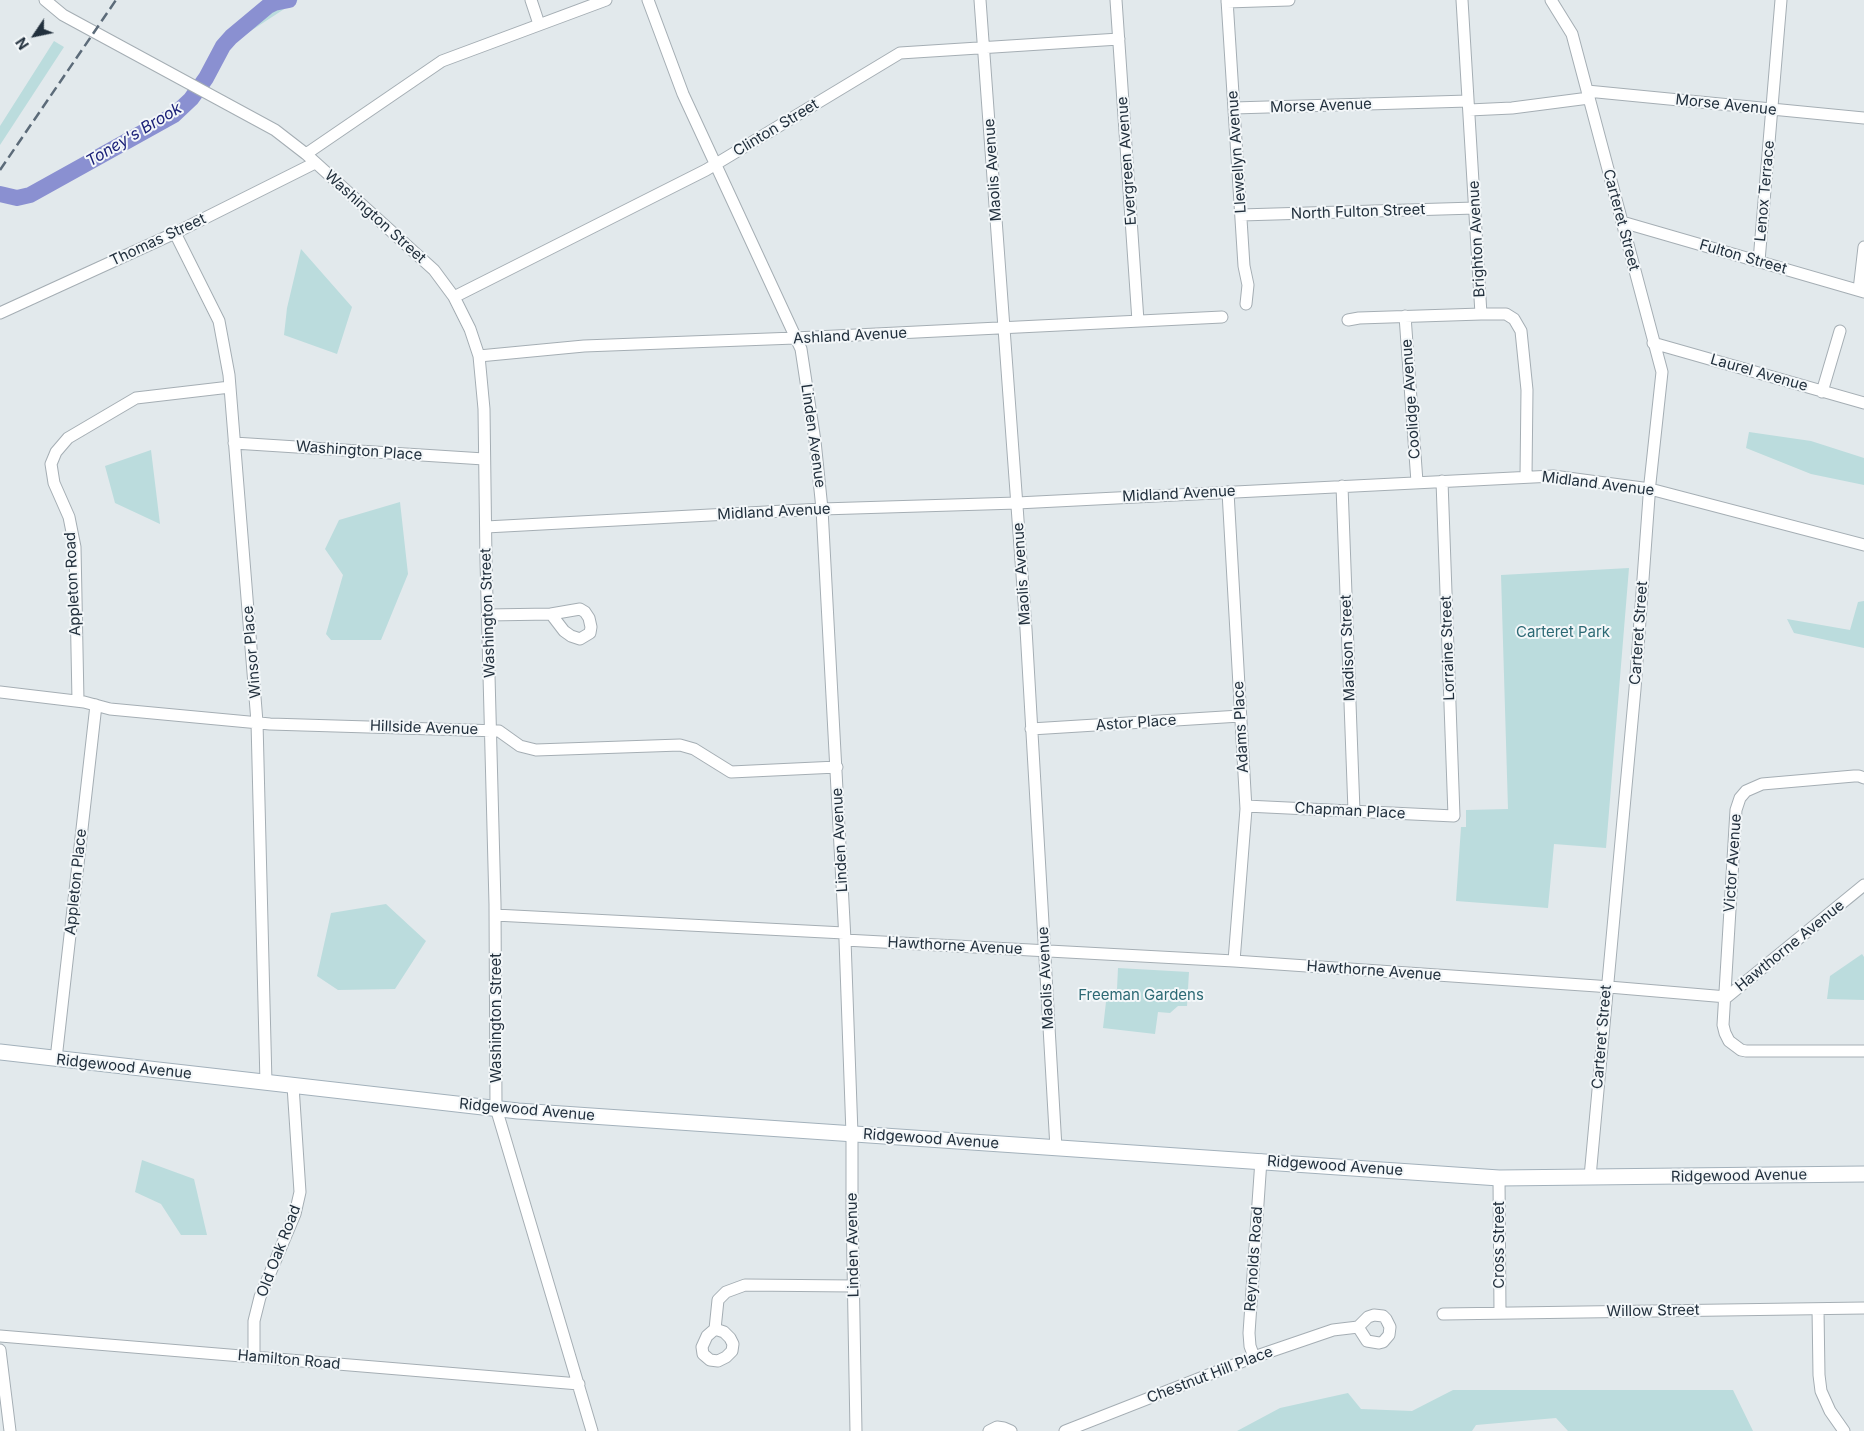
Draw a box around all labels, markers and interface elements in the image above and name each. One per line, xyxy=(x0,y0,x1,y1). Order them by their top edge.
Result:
north arrow xyxy=(10,10,60,60)
text: N xyxy=(12,34,32,53)
street label: Llewellyn Avenue xyxy=(1224,90,1250,214)
street label: Morse Avenue xyxy=(1674,91,1778,119)
street label: Clinton Street xyxy=(730,95,822,161)
street label: Morse Avenue xyxy=(1270,95,1372,117)
street label: Evergreen Avenue xyxy=(1114,96,1140,226)
water label: Toney's Brook xyxy=(83,99,185,171)
street label: Maolis Avenue xyxy=(980,118,1006,222)
street label: Lenox Terrace xyxy=(1752,140,1778,242)
street label: Washington Street xyxy=(321,167,429,267)
street label: Carteret Street xyxy=(1599,167,1643,273)
street label: Brighton Avenue xyxy=(1465,180,1489,298)
street label: North Fulton Street xyxy=(1291,201,1425,223)
street label: Thomas Street xyxy=(107,210,209,270)
street label: Fulton Street xyxy=(1697,236,1789,278)
street label: Ashland Avenue xyxy=(793,324,907,348)
street label: Coolidge Avenue xyxy=(1398,338,1424,460)
street label: Laurel Avenue xyxy=(1708,351,1810,395)
street label: Linden Avenue xyxy=(797,383,829,489)
street label: Washington Place xyxy=(295,438,423,464)
street label: Midland Avenue xyxy=(1541,468,1655,500)
street label: Midland Avenue xyxy=(1122,482,1236,506)
street label: Midland Avenue xyxy=(717,500,831,524)
street label: Maolis Avenue xyxy=(1009,522,1035,626)
street label: Appleton Road xyxy=(61,532,85,636)
street label: Washington Street xyxy=(477,548,499,678)
street label: Carteret Street xyxy=(1626,580,1652,686)
street label: Madison Street xyxy=(1337,594,1359,702)
street label: Lorraine Street xyxy=(1437,595,1459,701)
street label: Winsor Place xyxy=(239,605,265,699)
park label: Carteret Park xyxy=(1516,623,1610,641)
street label: Adams Place xyxy=(1230,681,1252,773)
street label: Astor Place xyxy=(1095,711,1177,735)
street label: Hillside Avenue xyxy=(370,717,478,739)
street label: Linden Avenue xyxy=(828,787,852,893)
street label: Chapman Place xyxy=(1294,799,1406,823)
street label: Victor Avenue xyxy=(1721,813,1745,913)
street label: Appleton Place xyxy=(61,828,91,936)
street label: Hawthorne Avenue xyxy=(1732,897,1848,995)
street label: Maolis Avenue xyxy=(1034,926,1058,1030)
street label: Hawthorne Avenue xyxy=(887,933,1023,959)
street label: Washington Street xyxy=(487,953,505,1083)
street label: Hawthorne Avenue xyxy=(1306,957,1442,985)
street label: Carteret Street xyxy=(1588,984,1616,1090)
park label: Freeman Gardens xyxy=(1078,986,1204,1004)
street label: Ridgewood Avenue xyxy=(55,1051,193,1083)
street label: Ridgewood Avenue xyxy=(458,1095,596,1125)
street label: Ridgewood Avenue xyxy=(862,1125,1000,1153)
street label: Ridgewood Avenue xyxy=(1266,1152,1404,1180)
street label: Ridgewood Avenue xyxy=(1671,1166,1807,1186)
street label: Linden Avenue xyxy=(843,1193,863,1297)
street label: Cross Street xyxy=(1490,1201,1508,1289)
street label: Old Oak Road xyxy=(253,1202,305,1300)
street label: Reynolds Road xyxy=(1241,1206,1267,1312)
street label: Willow Street xyxy=(1606,1301,1700,1321)
street label: Chestnut Hill Place xyxy=(1144,1343,1276,1407)
street label: Hamilton Road xyxy=(237,1347,341,1373)

